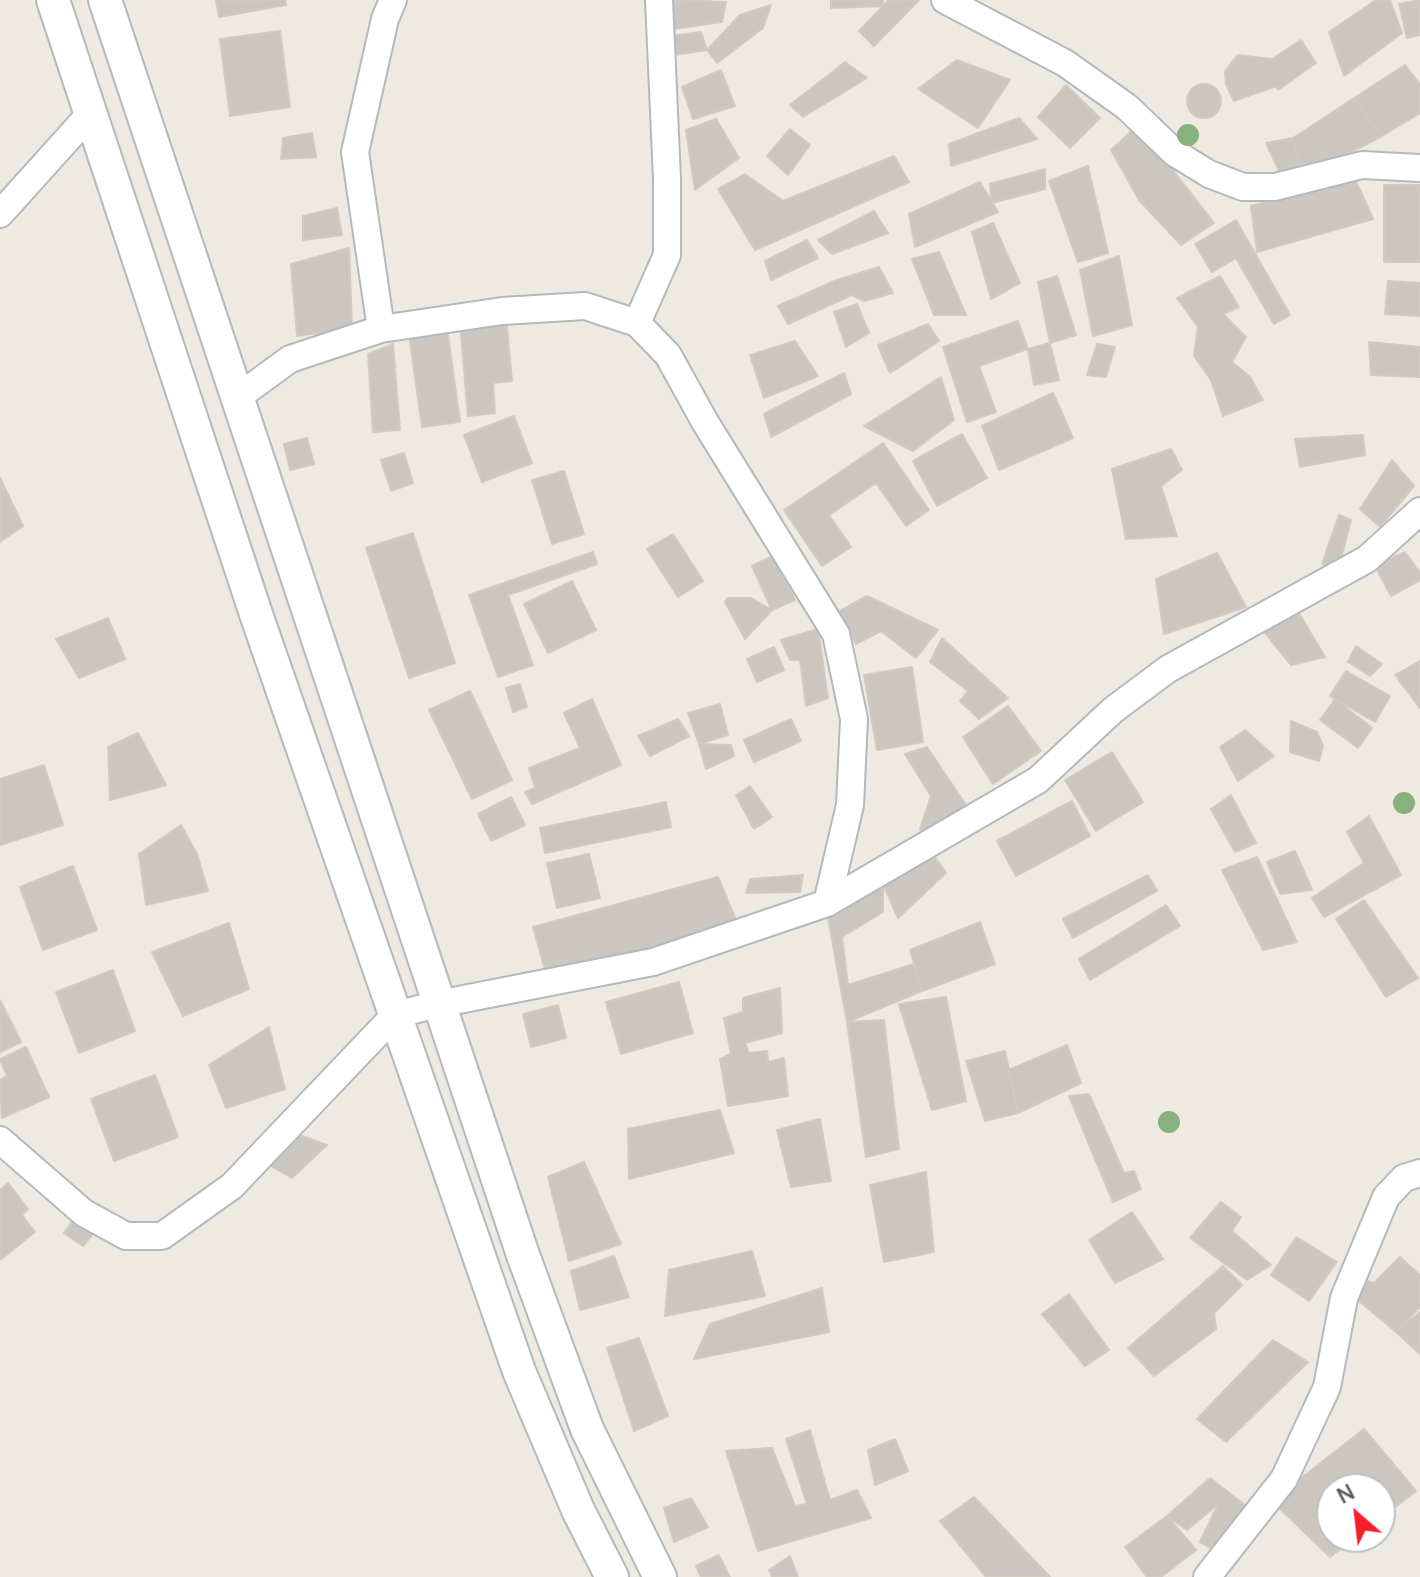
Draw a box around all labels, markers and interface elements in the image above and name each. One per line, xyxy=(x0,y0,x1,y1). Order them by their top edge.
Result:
north arrow xyxy=(1316,1473,1396,1553)
text: N xyxy=(1332,1477,1360,1511)

